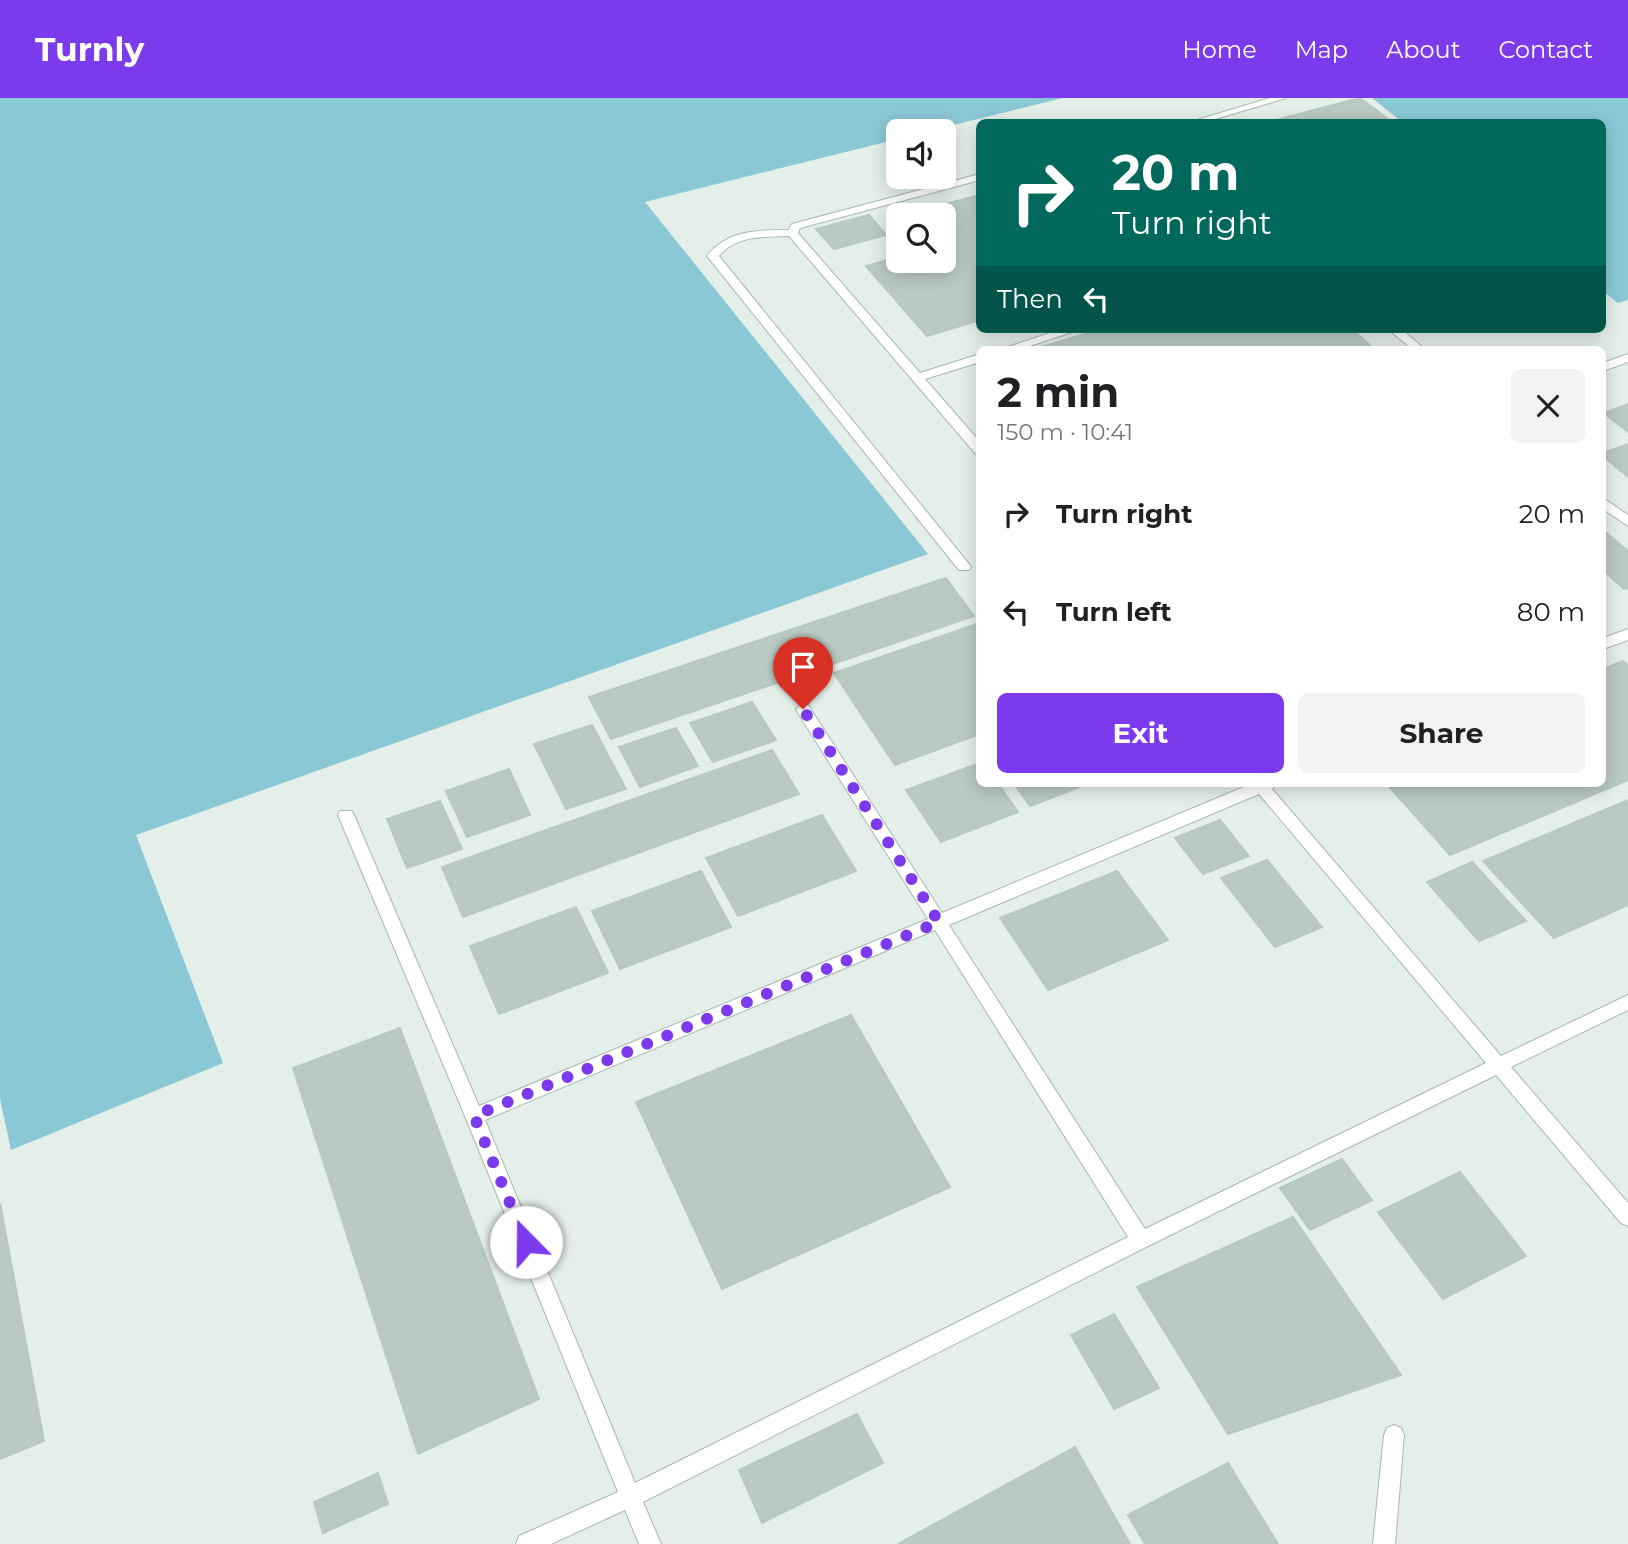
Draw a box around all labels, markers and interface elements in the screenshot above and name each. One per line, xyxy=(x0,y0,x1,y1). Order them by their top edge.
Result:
text: Turnly xyxy=(35,29,144,69)
text: Home xyxy=(1182,35,1257,64)
text: Map xyxy=(1295,35,1348,64)
text: About xyxy=(1386,35,1460,64)
text: Contact xyxy=(1498,35,1593,64)
map controls xyxy=(886,119,956,273)
button: sound xyxy=(886,119,956,189)
text: 20 m xyxy=(1112,143,1239,202)
icon: right xyxy=(997,147,1088,238)
button: search xyxy=(886,203,956,273)
text: Turn right xyxy=(1112,203,1272,242)
icon: left xyxy=(1077,280,1115,318)
text: Then xyxy=(997,283,1063,315)
text: 2 min xyxy=(997,366,1119,418)
button: close xyxy=(1511,369,1585,443)
text: 150 m · 10:41 xyxy=(997,418,1133,446)
icon: right xyxy=(997,495,1035,533)
text: Turn right xyxy=(1056,498,1192,530)
text: 20 m xyxy=(1519,498,1585,530)
icon: left xyxy=(997,593,1035,631)
text: Turn left xyxy=(1056,596,1172,628)
text: 80 m xyxy=(1517,596,1585,628)
pin xyxy=(773,637,833,709)
icon: arrive xyxy=(784,648,822,686)
button: Exit xyxy=(997,693,1284,773)
button: Share xyxy=(1298,693,1585,773)
position arrow xyxy=(489,1205,563,1279)

